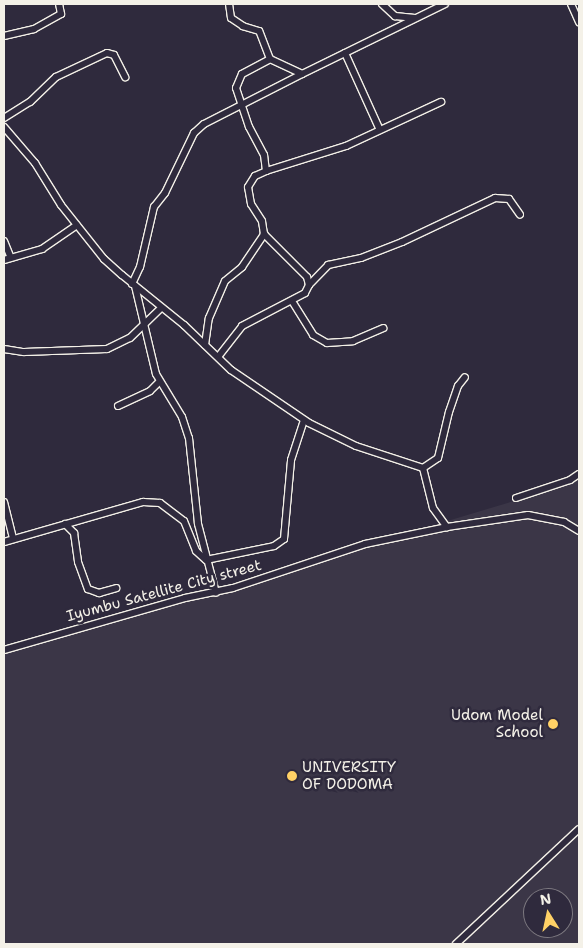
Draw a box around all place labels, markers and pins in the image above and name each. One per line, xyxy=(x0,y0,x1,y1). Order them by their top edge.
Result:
place label: Udom Model School xyxy=(451,706,543,741)
marker: Udom Model School xyxy=(547,718,559,730)
place label: UNIVERSITY OF DODOMA xyxy=(302,758,396,793)
marker: UNIVERSITY OF DODOMA xyxy=(286,770,298,782)

